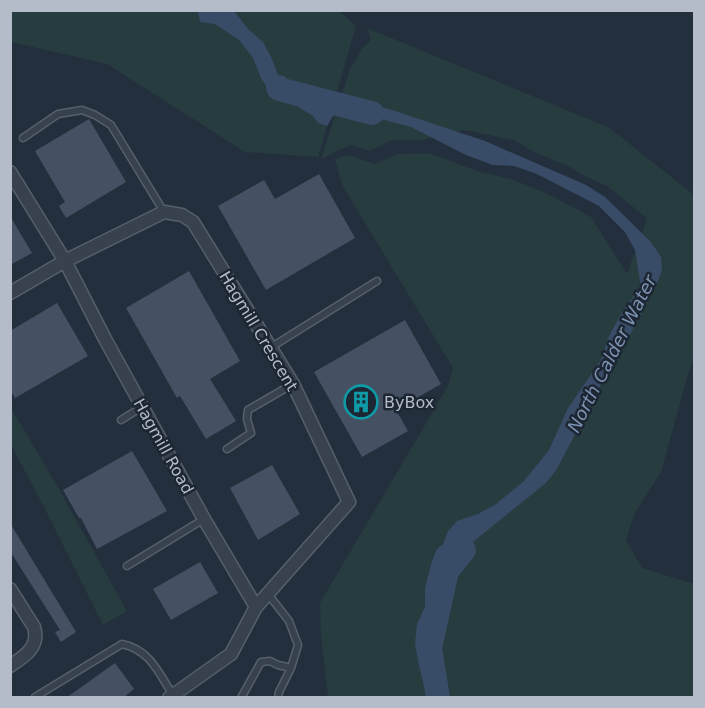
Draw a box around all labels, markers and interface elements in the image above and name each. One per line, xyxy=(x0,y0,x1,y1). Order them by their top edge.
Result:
street label: Hagmill Crescent xyxy=(215,268,302,395)
water label: North Calder Water xyxy=(563,270,661,436)
building icon: ByBox xyxy=(343,384,379,420)
place label: ByBox xyxy=(384,393,434,412)
street label: Hagmill Road xyxy=(130,395,198,497)

